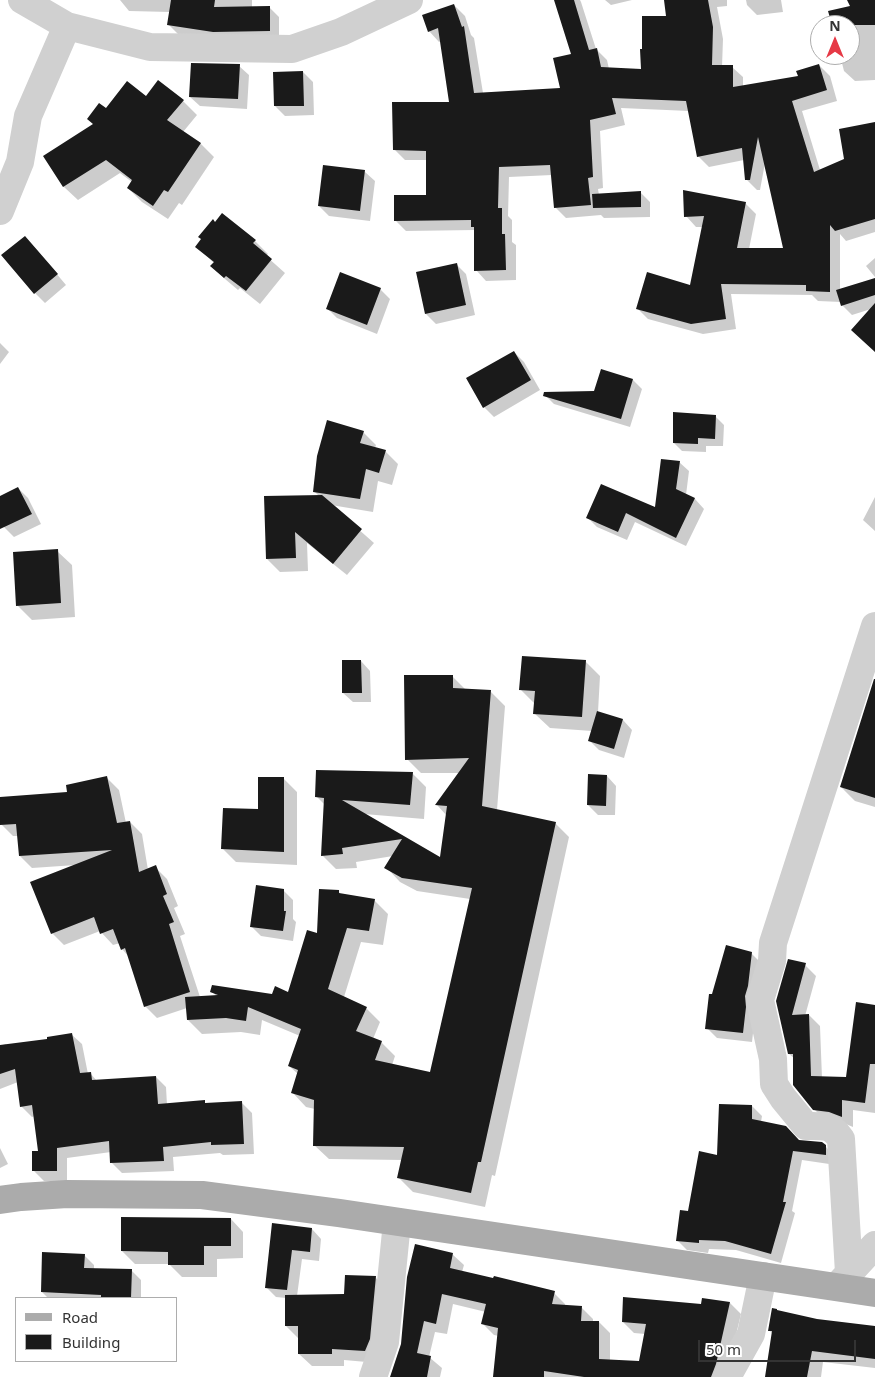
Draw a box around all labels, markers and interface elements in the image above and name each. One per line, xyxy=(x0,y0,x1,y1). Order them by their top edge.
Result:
north arrow xyxy=(810,15,860,65)
text: N xyxy=(829,16,841,35)
legend xyxy=(15,1297,178,1362)
text: Road xyxy=(62,1307,98,1327)
scale bar xyxy=(700,1330,858,1362)
text: Building xyxy=(62,1332,120,1352)
text: 50 m xyxy=(706,1339,741,1359)

